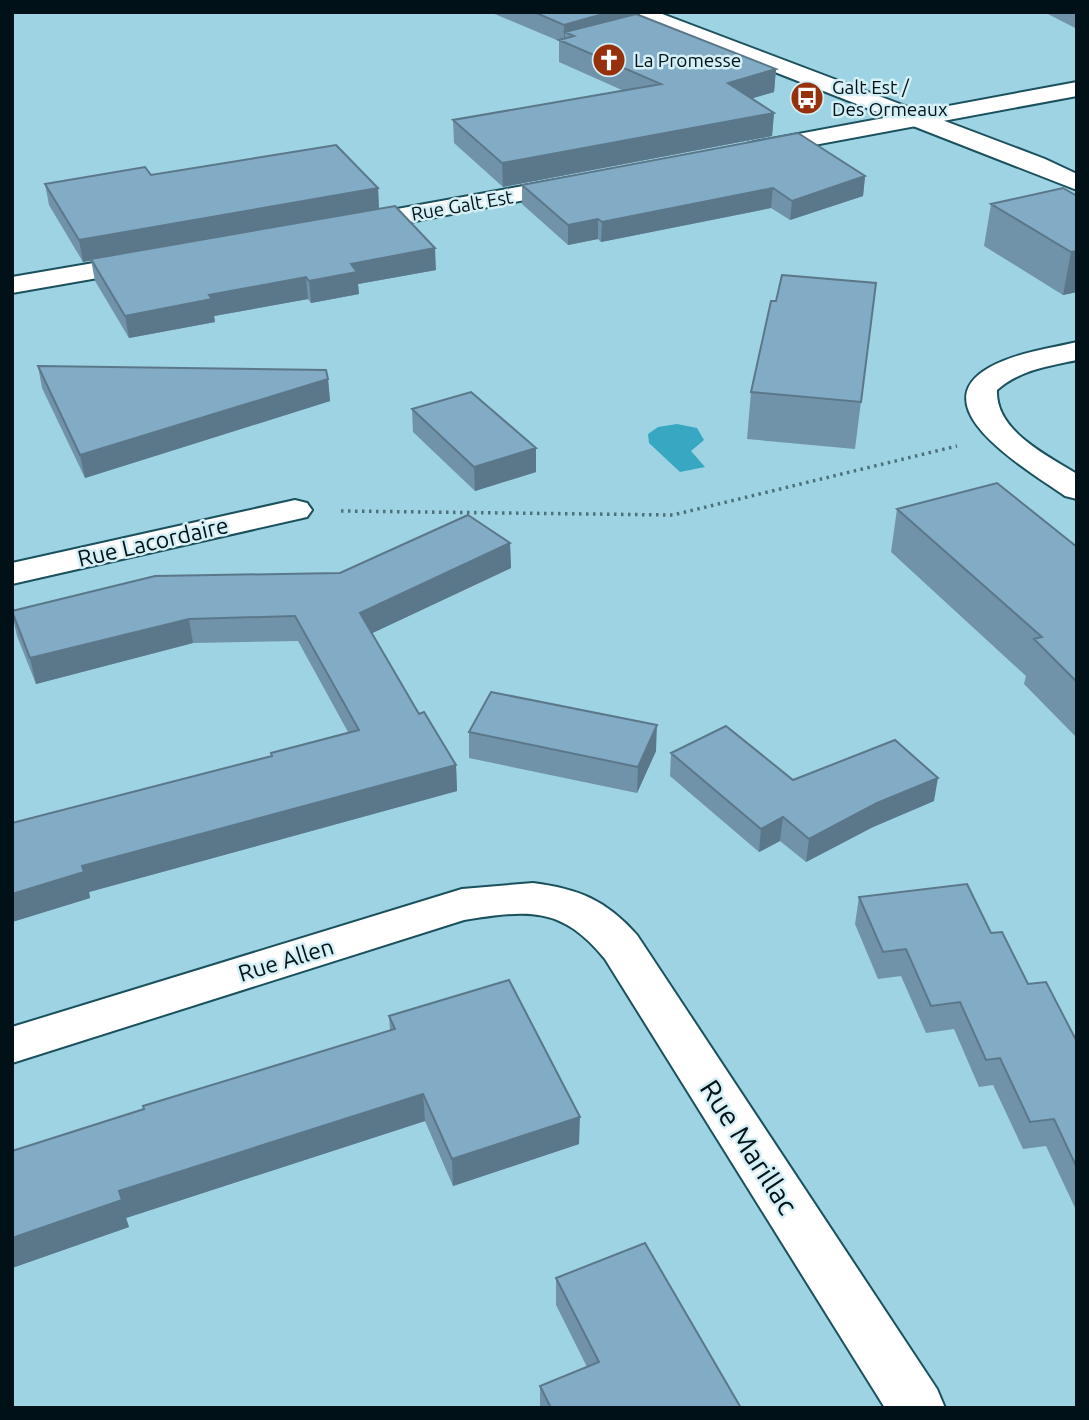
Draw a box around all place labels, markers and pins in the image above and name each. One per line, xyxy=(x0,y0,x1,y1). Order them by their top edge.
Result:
church icon: La Promesse xyxy=(590,41,628,79)
place label: La Promesse xyxy=(634,49,741,71)
place label: Galt Est / Des Ormeaux xyxy=(832,76,948,120)
bus stop icon: Galt Est / Des Ormeaux xyxy=(788,79,826,117)

